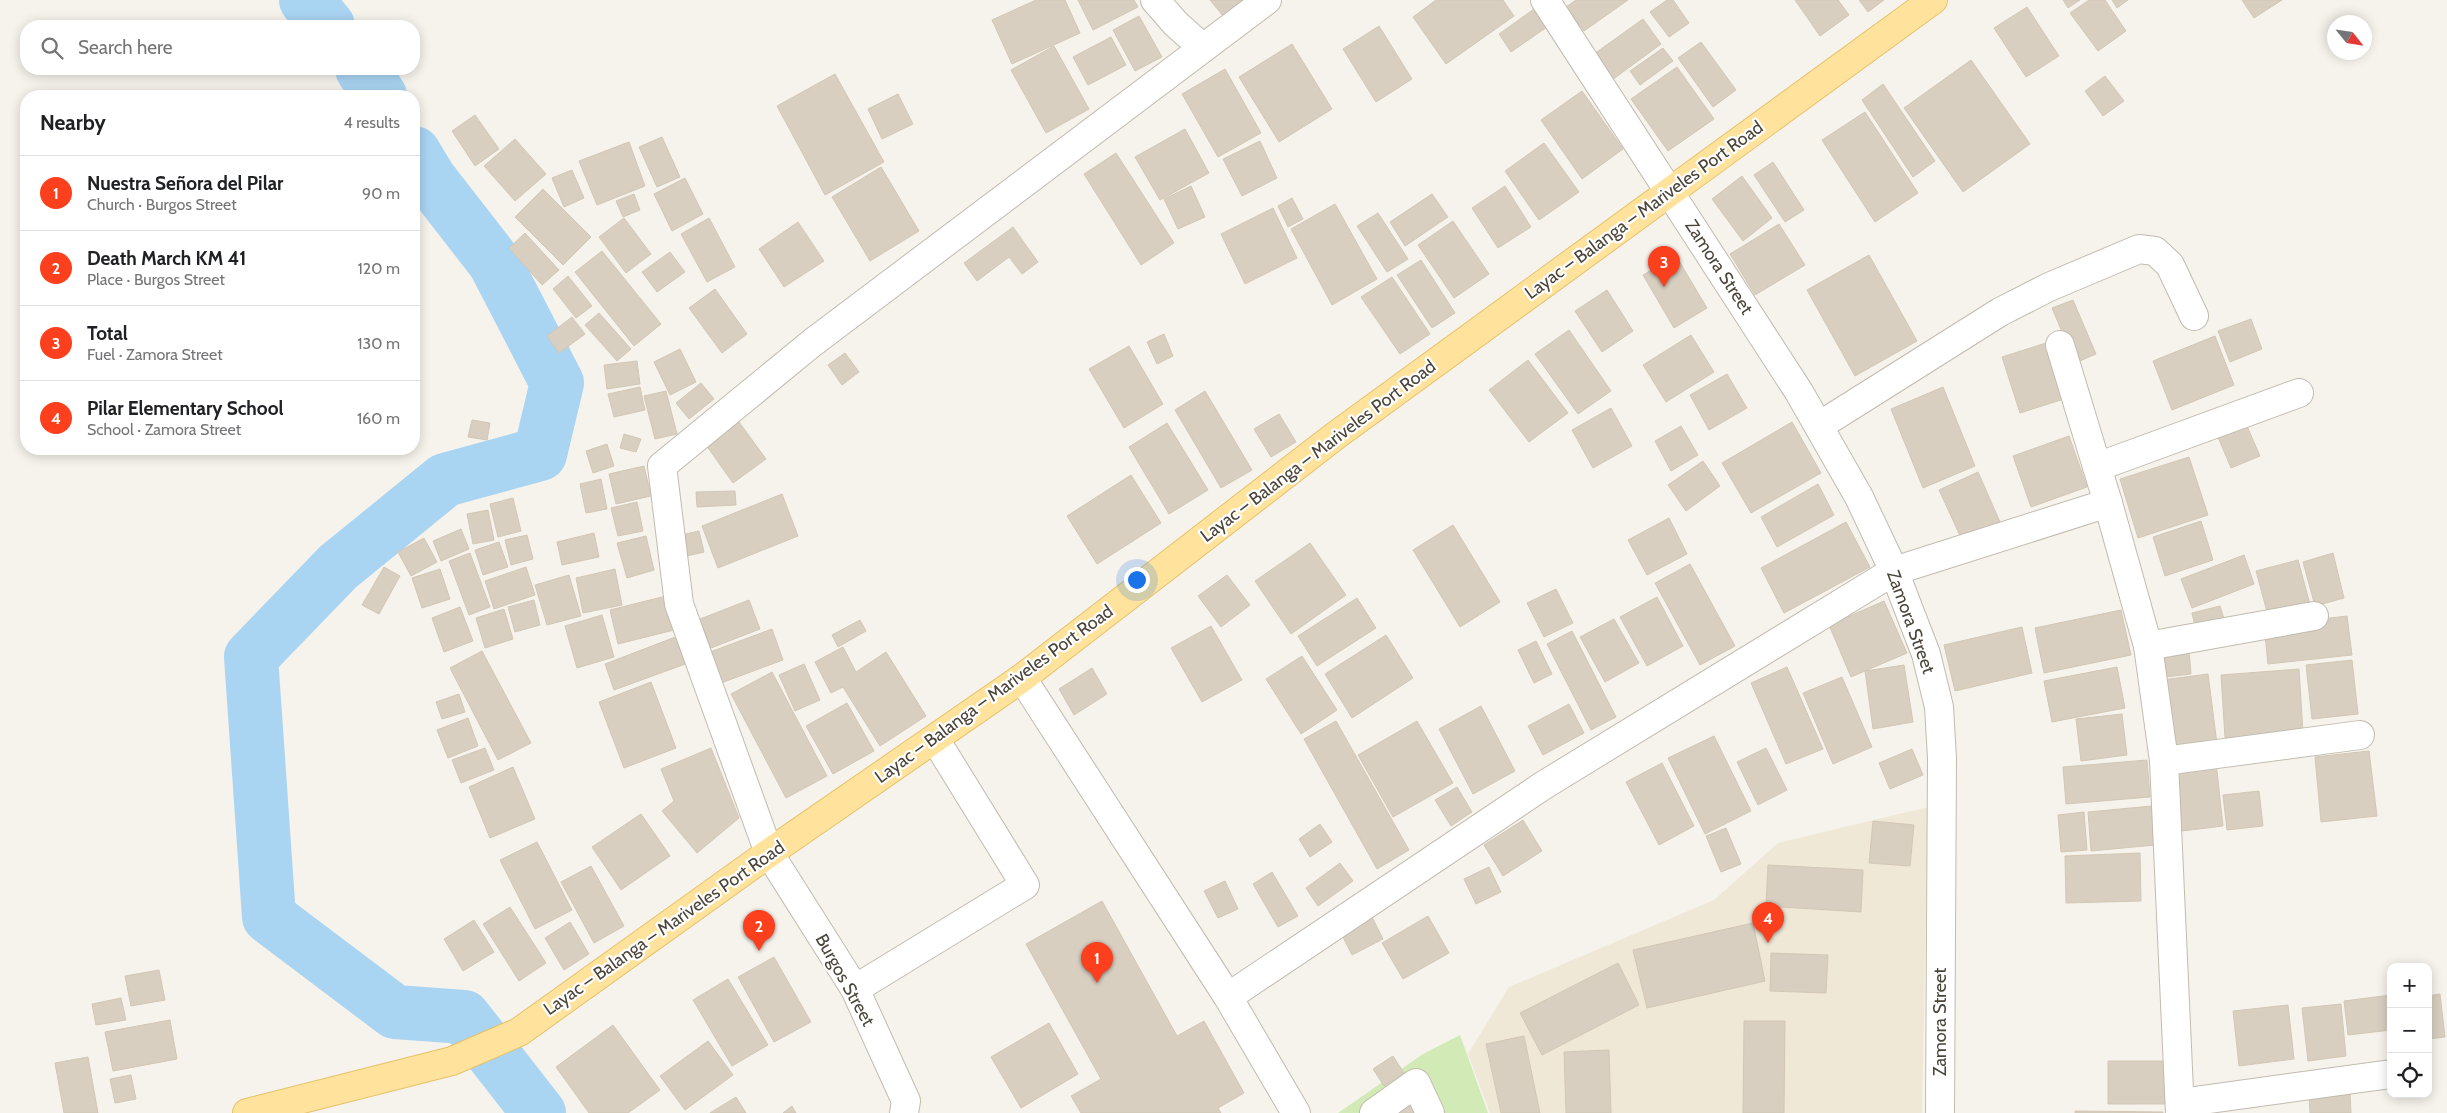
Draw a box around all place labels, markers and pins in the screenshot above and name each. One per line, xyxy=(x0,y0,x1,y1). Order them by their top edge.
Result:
pin: 3 xyxy=(1648,246,1680,287)
pin: 4 xyxy=(1752,902,1784,943)
pin: 2 xyxy=(743,910,775,951)
pin: 1 xyxy=(1081,942,1113,983)

